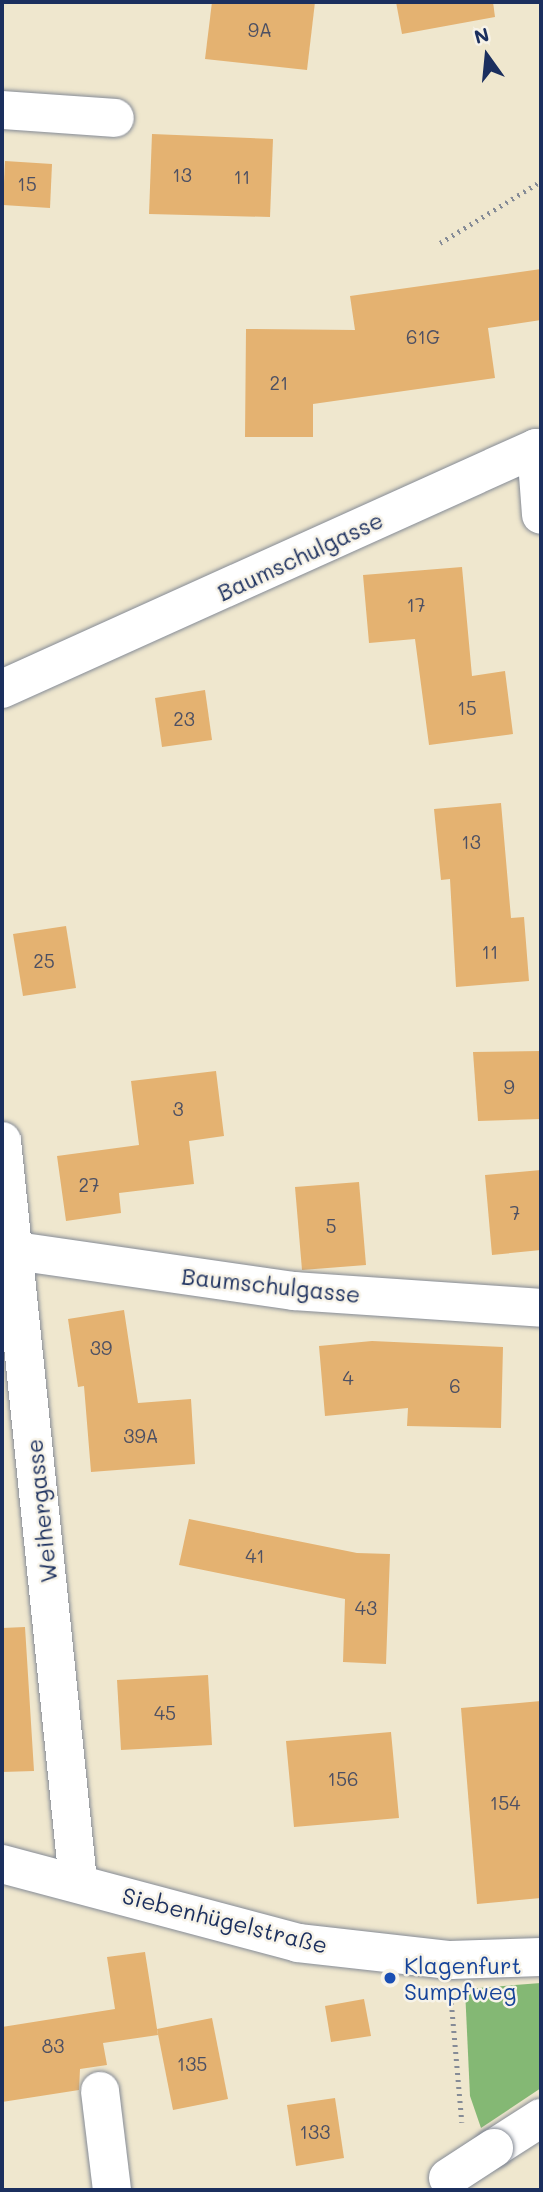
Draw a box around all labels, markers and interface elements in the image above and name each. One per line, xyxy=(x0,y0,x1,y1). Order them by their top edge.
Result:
house number: 9A xyxy=(248,19,272,41)
north arrow xyxy=(452,21,522,91)
text: N xyxy=(471,21,492,49)
house number: 13 xyxy=(172,164,192,186)
house number: 11 xyxy=(234,166,250,188)
house number: 15 xyxy=(17,173,37,195)
house number: 61G xyxy=(406,326,440,348)
house number: 21 xyxy=(269,372,289,394)
street label: Baumschulgasse xyxy=(213,505,387,607)
house number: 17 xyxy=(406,594,426,616)
house number: 15 xyxy=(457,697,477,719)
house number: 23 xyxy=(173,708,195,730)
house number: 13 xyxy=(461,831,481,853)
house number: 11 xyxy=(482,941,498,963)
house number: 25 xyxy=(33,950,55,972)
house number: 9 xyxy=(503,1076,515,1098)
house number: 3 xyxy=(172,1098,184,1120)
house number: 27 xyxy=(78,1174,100,1196)
house number: 7 xyxy=(510,1202,520,1224)
house number: 5 xyxy=(325,1215,337,1237)
street label: Baumschulgasse xyxy=(180,1262,362,1308)
house number: 39 xyxy=(90,1337,112,1359)
house number: 4 xyxy=(342,1367,354,1389)
house number: 6 xyxy=(449,1375,461,1397)
house number: 39A xyxy=(123,1425,159,1447)
street label: Weihergasse xyxy=(20,1438,62,1584)
house number: 41 xyxy=(245,1545,265,1567)
house number: 43 xyxy=(355,1597,377,1619)
house number: 45 xyxy=(154,1702,176,1724)
house number: 156 xyxy=(327,1768,359,1790)
house number: 154 xyxy=(490,1792,520,1814)
street label: Siebenhügelstraße xyxy=(119,1881,331,1959)
place label: Klagenfurt Sumpfweg xyxy=(404,1951,522,2005)
marker: Klagenfurt Sumpfweg xyxy=(382,1970,398,1986)
house number: 83 xyxy=(42,2035,64,2057)
house number: 135 xyxy=(177,2053,207,2075)
house number: 133 xyxy=(300,2121,330,2143)

